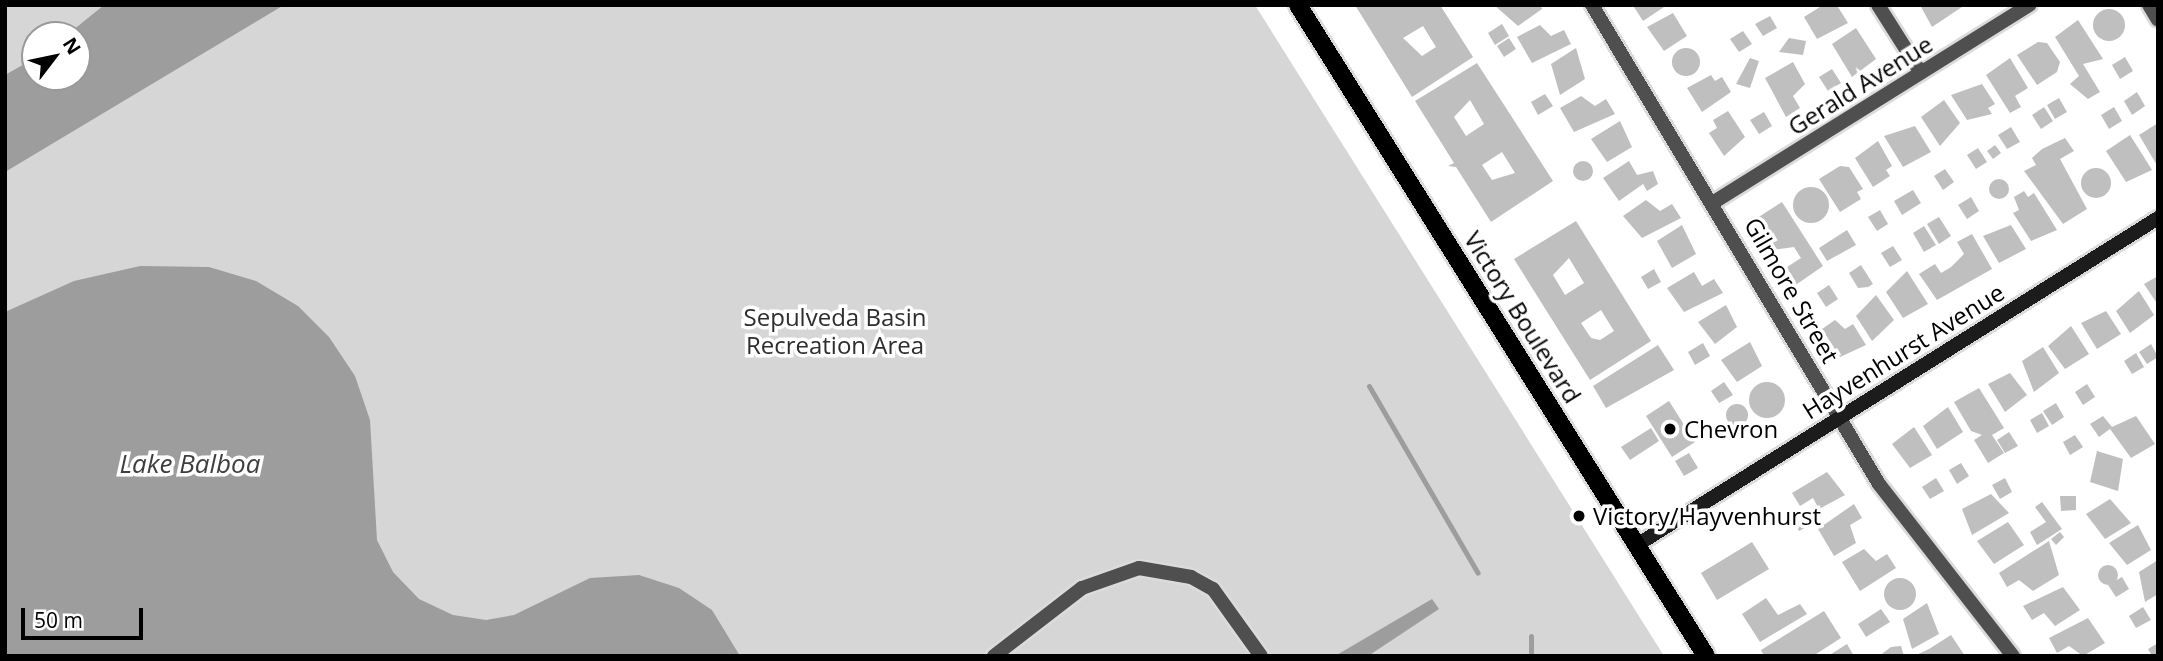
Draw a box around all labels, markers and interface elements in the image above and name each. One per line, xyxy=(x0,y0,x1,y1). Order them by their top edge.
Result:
north arrow xyxy=(21,21,91,91)
street label: Gerald Avenue xyxy=(1783,29,1937,141)
text: N xyxy=(57,32,87,59)
street label: Gilmore Street xyxy=(1739,212,1845,368)
street label: Victory Boulevard xyxy=(1459,226,1587,408)
street label: Hayvenhurst Avenue xyxy=(1797,277,2009,425)
park label: Sepulveda Basin Recreation Area xyxy=(744,303,926,359)
place label: Chevron xyxy=(1684,415,1778,443)
marker: Chevron xyxy=(1662,421,1678,437)
water label: Lake Balboa xyxy=(120,448,260,480)
place label: Victory/Hayvenhurst xyxy=(1593,502,1821,530)
marker: Victory/Hayvenhurst xyxy=(1571,508,1587,524)
scale bar xyxy=(24,594,147,638)
text: 50 m xyxy=(34,606,83,634)

